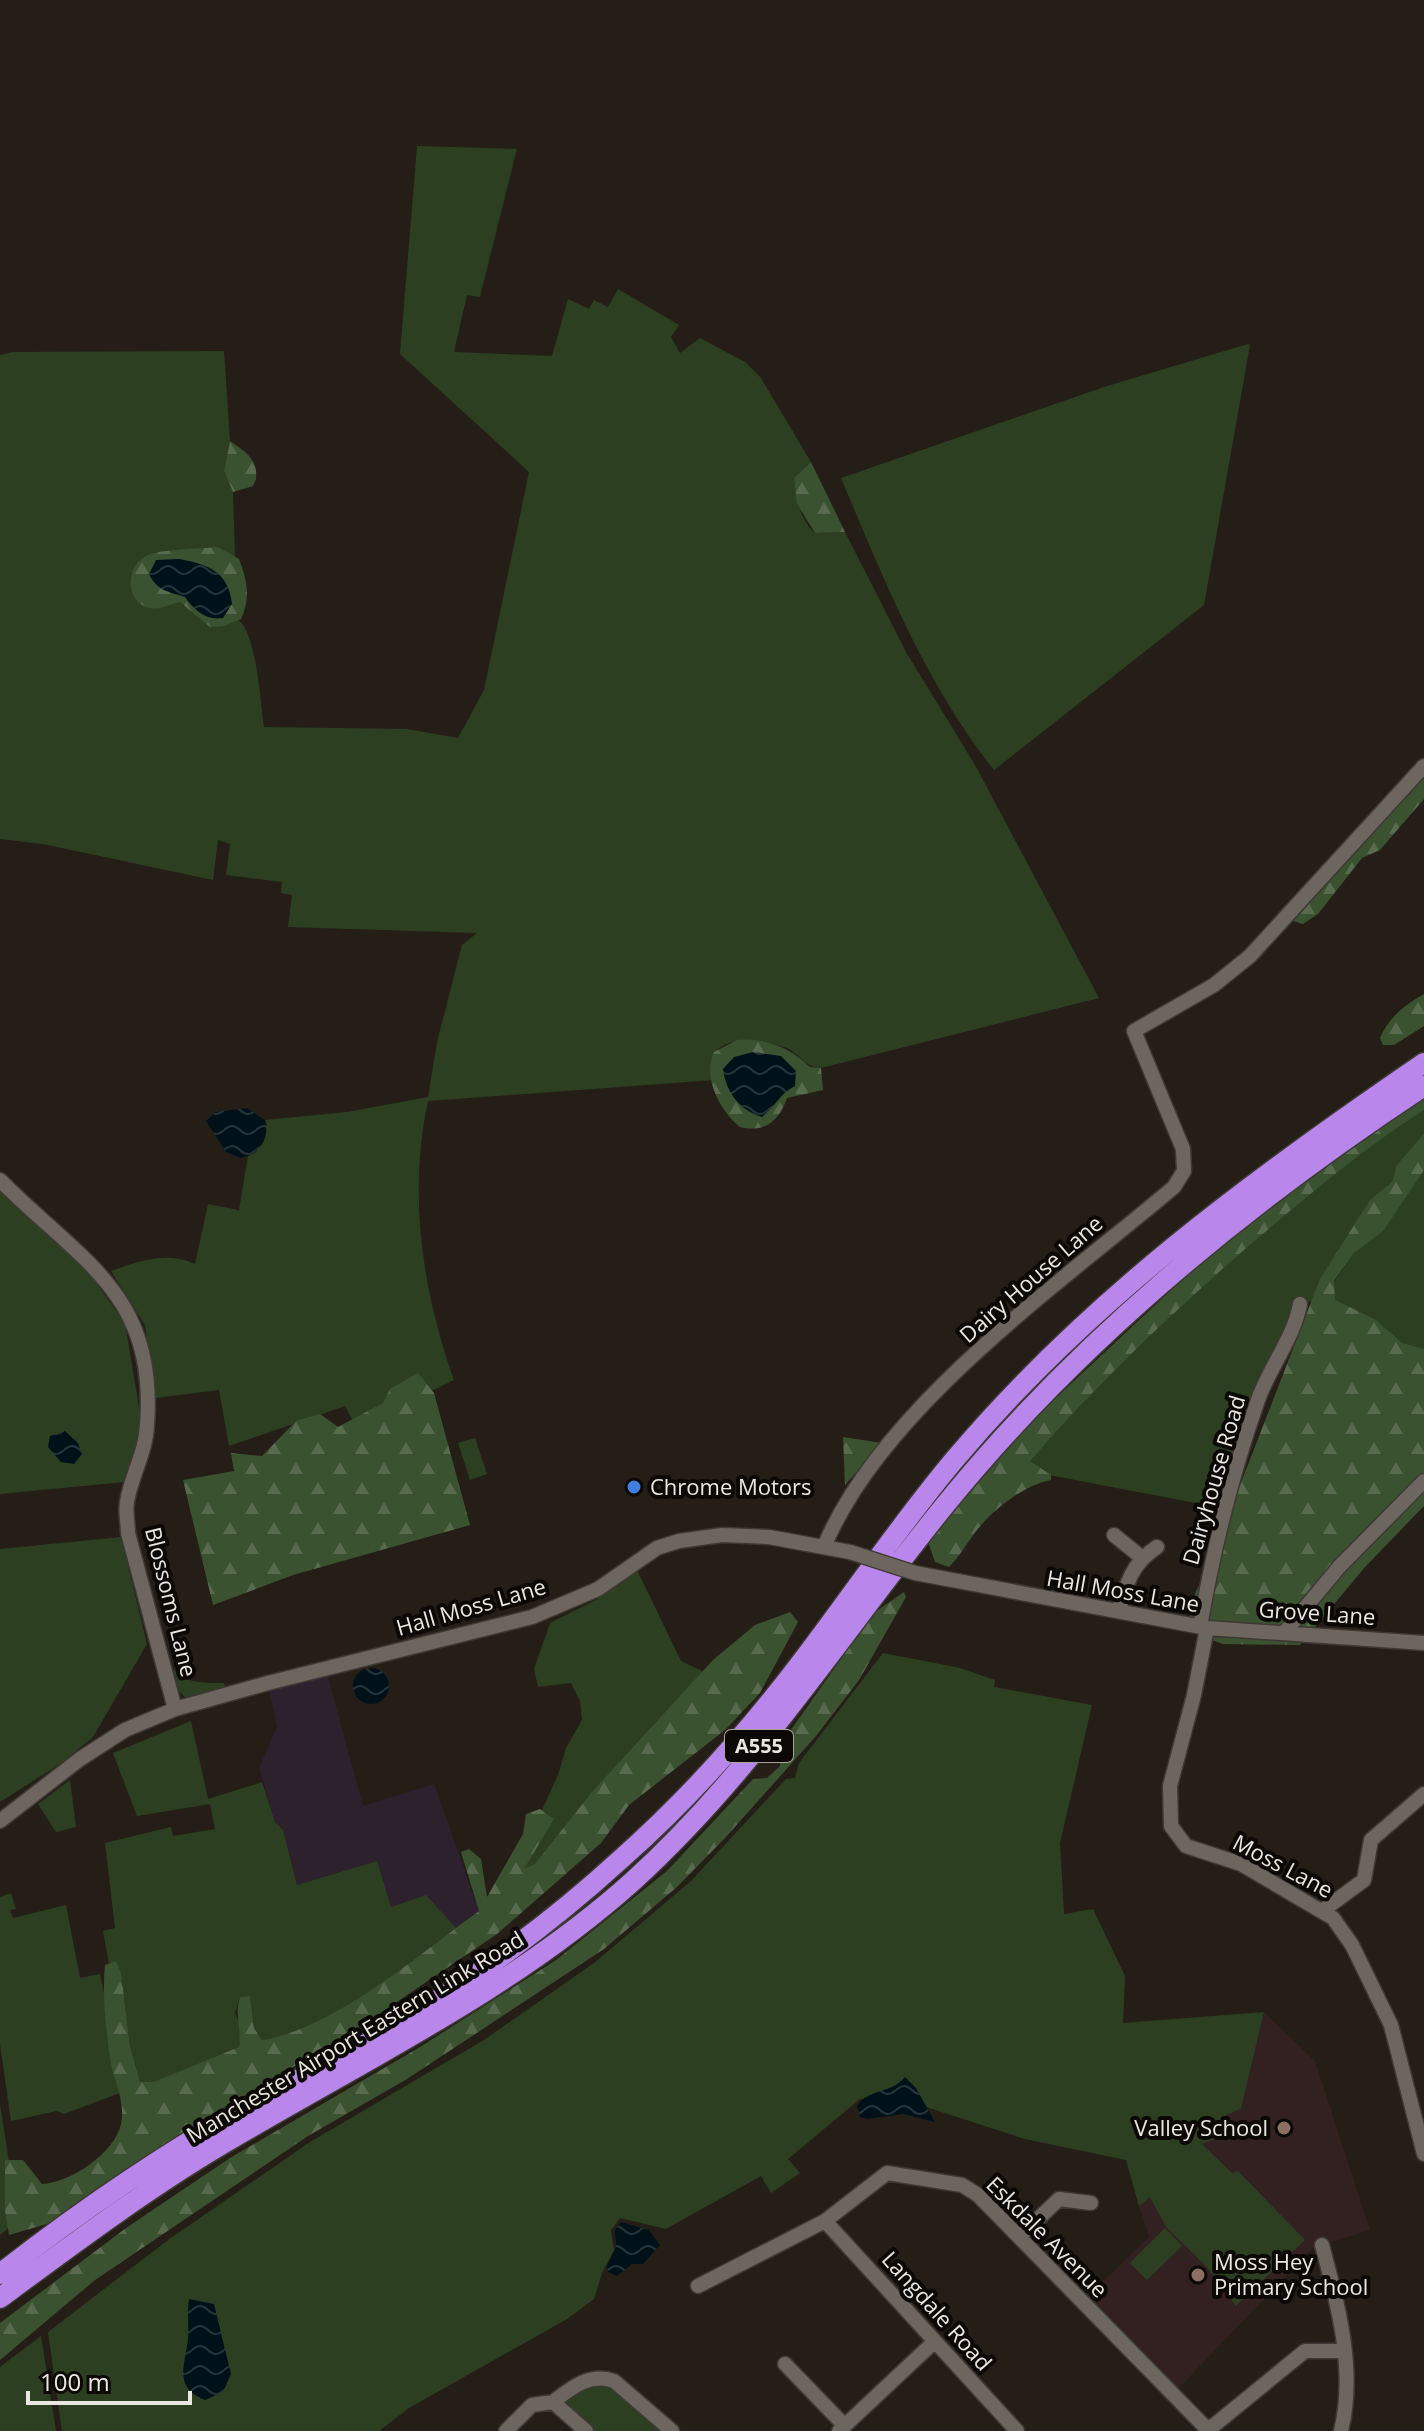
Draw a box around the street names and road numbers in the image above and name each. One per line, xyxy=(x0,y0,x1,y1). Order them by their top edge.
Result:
street label: Dairy House Lane xyxy=(952,1208,1108,1349)
street label: Dairyhouse Road xyxy=(1174,1391,1252,1568)
street label: Blossoms Lane xyxy=(139,1524,205,1680)
street label: Hall Moss Lane xyxy=(1044,1562,1202,1618)
street label: Hall Moss Lane xyxy=(392,1570,549,1642)
street label: Grove Lane xyxy=(1258,1593,1376,1631)
road number: A555 xyxy=(725,1730,793,1762)
street label: Moss Lane xyxy=(1228,1826,1339,1904)
street label: Manchester Airport Eastern Link Road xyxy=(180,1923,529,2149)
street label: Eskdale Avenue xyxy=(980,2169,1115,2304)
street label: Langdale Road xyxy=(876,2244,999,2376)

